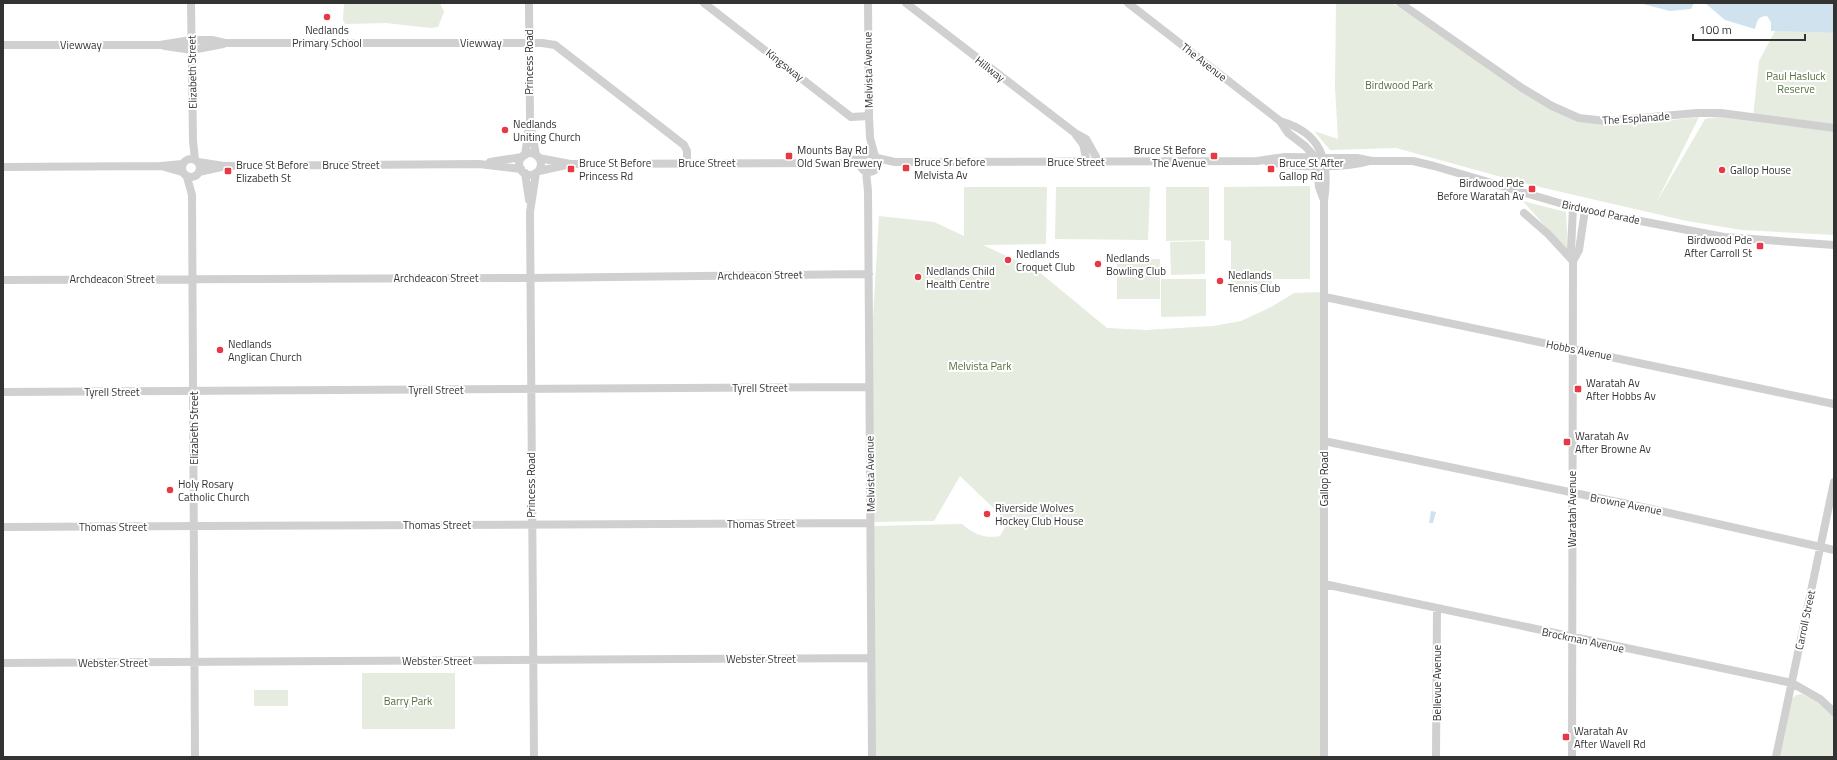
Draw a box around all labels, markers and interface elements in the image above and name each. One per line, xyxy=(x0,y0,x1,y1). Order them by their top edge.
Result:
marker: Nedlands Primary School xyxy=(322,12,332,22)
scale bar xyxy=(1693,16,1805,42)
text: 100 m xyxy=(1699,20,1732,39)
place label: Nedlands Primary School xyxy=(292,22,362,51)
street label: Princess Road xyxy=(521,29,537,95)
street label: Melvista Avenue xyxy=(859,31,877,108)
street label: Elizabeth Street xyxy=(183,35,201,109)
street label: Viewway xyxy=(460,35,503,51)
street label: Viewway xyxy=(60,37,103,53)
street label: The Avenue xyxy=(1178,39,1231,85)
street label: Kingsway xyxy=(763,45,808,85)
street label: Hillway xyxy=(972,52,1009,86)
park label: Paul Hasluck Reserve xyxy=(1766,68,1826,97)
park label: Birdwood Park xyxy=(1365,77,1434,93)
street label: The Esplanade xyxy=(1602,108,1671,128)
place label: Nedlands Uniting Church xyxy=(513,116,581,145)
marker: Nedlands Uniting Church xyxy=(500,125,510,135)
place label: Mounts Bay Rd Old Swan Brewery xyxy=(797,142,883,171)
place label: Bruce St Before The Avenue xyxy=(1134,142,1206,171)
marker: Mounts Bay Rd Old Swan Brewery xyxy=(784,151,794,161)
marker: Bruce St Before The Avenue xyxy=(1209,151,1219,161)
place label: Bruce Sr before Melvista Av xyxy=(914,154,986,183)
street label: Bruce Street xyxy=(1047,154,1105,170)
place label: Bruce St Before Princess Rd xyxy=(579,155,652,184)
street label: Bruce Street xyxy=(678,155,736,171)
place label: Bruce St After Gallop Rd xyxy=(1279,155,1344,184)
place label: Bruce St Before Elizabeth St xyxy=(236,157,309,186)
street label: Bruce Street xyxy=(322,157,380,173)
place label: Gallop House xyxy=(1730,162,1792,178)
marker: Bruce Sr before Melvista Av xyxy=(901,163,911,173)
marker: Bruce St Before Princess Rd xyxy=(566,164,576,174)
marker: Bruce St After Gallop Rd xyxy=(1266,164,1276,174)
marker: Gallop House xyxy=(1717,165,1727,175)
marker: Bruce St Before Elizabeth St xyxy=(223,166,233,176)
place label: Birdwood Pde Before Waratah Av xyxy=(1437,175,1525,204)
marker: Birdwood Pde Before Waratah Av xyxy=(1527,184,1537,194)
street label: Birdwood Parade xyxy=(1560,196,1642,228)
place label: Birdwood Pde After Carroll St xyxy=(1684,232,1752,261)
marker: Birdwood Pde After Carroll St xyxy=(1755,241,1765,251)
place label: Nedlands Croquet Club xyxy=(1016,246,1075,275)
place label: Nedlands Bowling Club xyxy=(1106,250,1166,279)
marker: Nedlands Croquet Club xyxy=(1003,255,1013,265)
marker: Nedlands Bowling Club xyxy=(1093,259,1103,269)
place label: Nedlands Child Health Centre xyxy=(926,263,995,292)
street label: Archdeacon Street xyxy=(717,266,803,284)
place label: Nedlands Tennis Club xyxy=(1228,267,1280,296)
street label: Archdeacon Street xyxy=(393,270,479,286)
street label: Archdeacon Street xyxy=(69,271,155,287)
marker: Nedlands Child Health Centre xyxy=(913,272,923,282)
marker: Nedlands Tennis Club xyxy=(1215,276,1225,286)
place label: Nedlands Anglican Church xyxy=(228,336,302,365)
street label: Hobbs Avenue xyxy=(1545,336,1614,364)
marker: Nedlands Anglican Church xyxy=(215,345,225,355)
park label: Melvista Park xyxy=(949,358,1012,374)
place label: Waratah Av After Hobbs Av xyxy=(1586,375,1656,404)
street label: Tyrell Street xyxy=(732,380,788,396)
street label: Tyrell Street xyxy=(408,382,464,398)
street label: Tyrell Street xyxy=(84,384,140,400)
marker: Waratah Av After Hobbs Av xyxy=(1573,384,1583,394)
street label: Elizabeth Street xyxy=(186,391,202,465)
place label: Waratah Av After Browne Av xyxy=(1575,428,1652,457)
street label: Melvista Avenue xyxy=(861,435,879,512)
marker: Waratah Av After Browne Av xyxy=(1562,437,1572,447)
street label: Gallop Road xyxy=(1316,451,1332,507)
street label: Princess Road xyxy=(523,452,539,518)
street label: Waratah Avenue xyxy=(1564,470,1580,547)
place label: Holy Rosary Catholic Church xyxy=(178,476,249,505)
marker: Holy Rosary Catholic Church xyxy=(165,485,175,495)
street label: Browne Avenue xyxy=(1589,489,1664,519)
place label: Riverside Wolves Hockey Club House xyxy=(995,500,1084,529)
marker: Riverside Wolves Hockey Club House xyxy=(982,509,992,519)
street label: Thomas Street xyxy=(727,516,795,532)
street label: Thomas Street xyxy=(403,517,471,533)
street label: Thomas Street xyxy=(79,519,147,535)
street label: Carroll Street xyxy=(1791,589,1819,651)
street label: Brockman Avenue xyxy=(1540,623,1626,657)
street label: Bellevue Avenue xyxy=(1429,644,1445,721)
street label: Webster Street xyxy=(726,651,796,667)
street label: Webster Street xyxy=(402,653,472,669)
street label: Webster Street xyxy=(78,655,148,671)
park label: Barry Park xyxy=(384,693,433,709)
place label: Waratah Av After Wavell Rd xyxy=(1574,723,1646,752)
marker: Waratah Av After Wavell Rd xyxy=(1561,732,1571,742)

